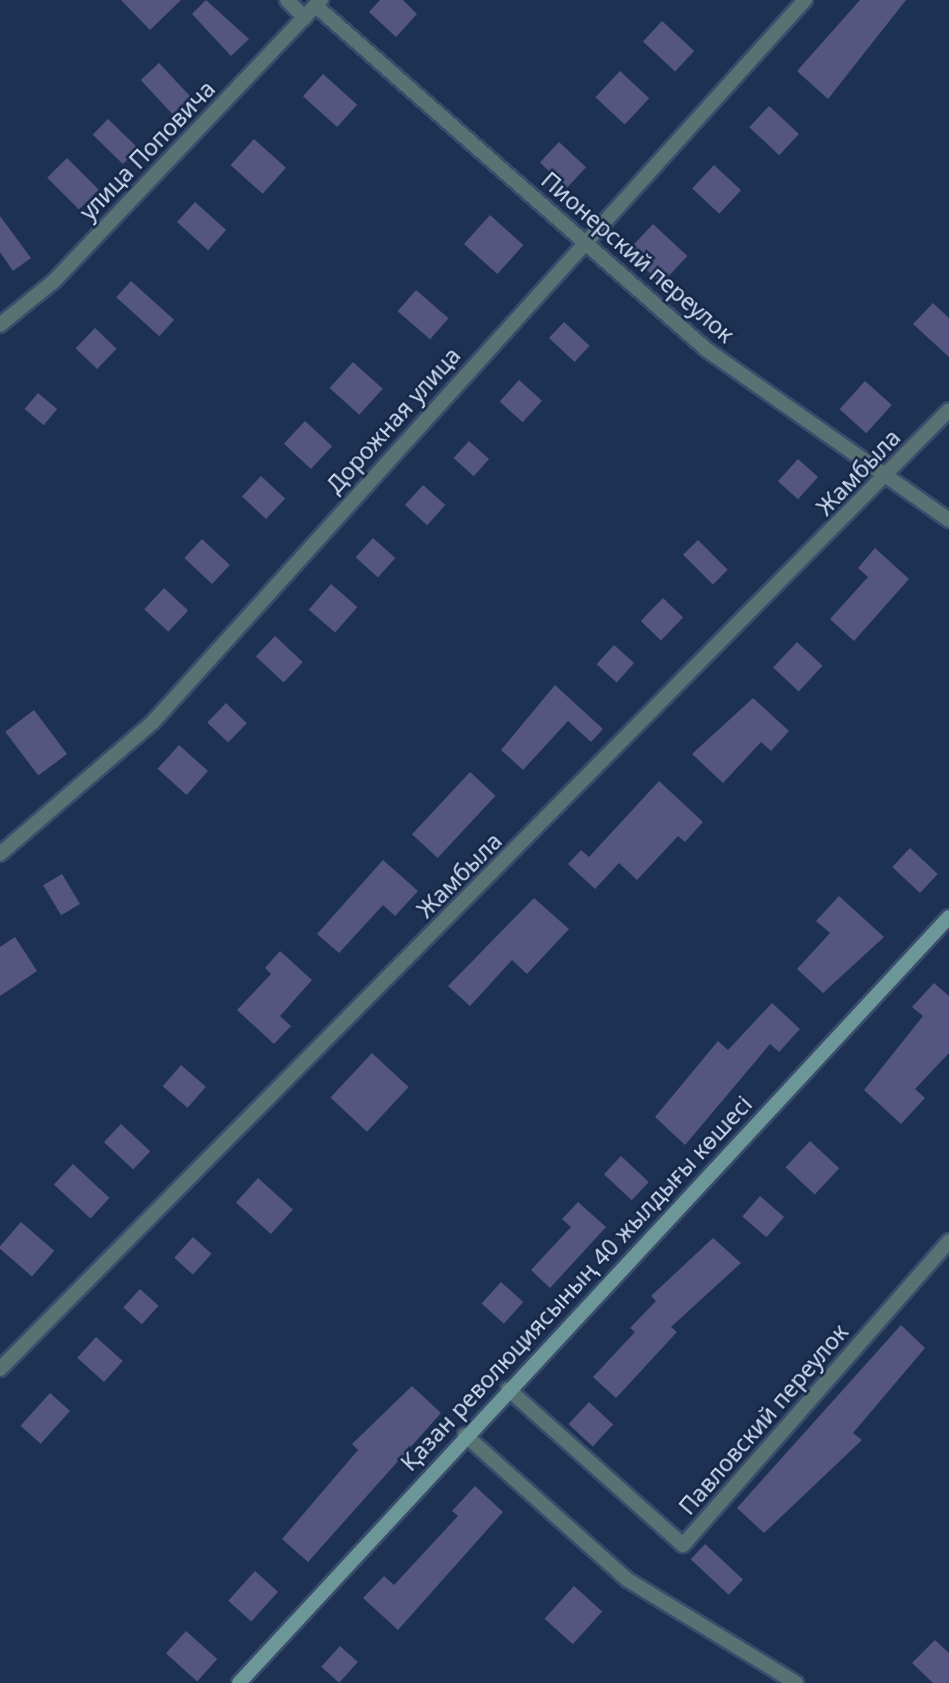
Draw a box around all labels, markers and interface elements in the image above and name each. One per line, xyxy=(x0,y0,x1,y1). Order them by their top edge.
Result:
street label: улица Поповича xyxy=(74,75,220,225)
street label: Пионерский переулок xyxy=(536,166,740,348)
street label: Дорожная улица xyxy=(320,341,466,499)
street label: Жамбыла xyxy=(810,423,906,521)
street label: Жамбыла xyxy=(411,827,507,923)
street label: Қазан революциясының 40 жылдығы көшесі xyxy=(395,1090,757,1476)
street label: Павловский переулок xyxy=(673,1318,853,1520)

